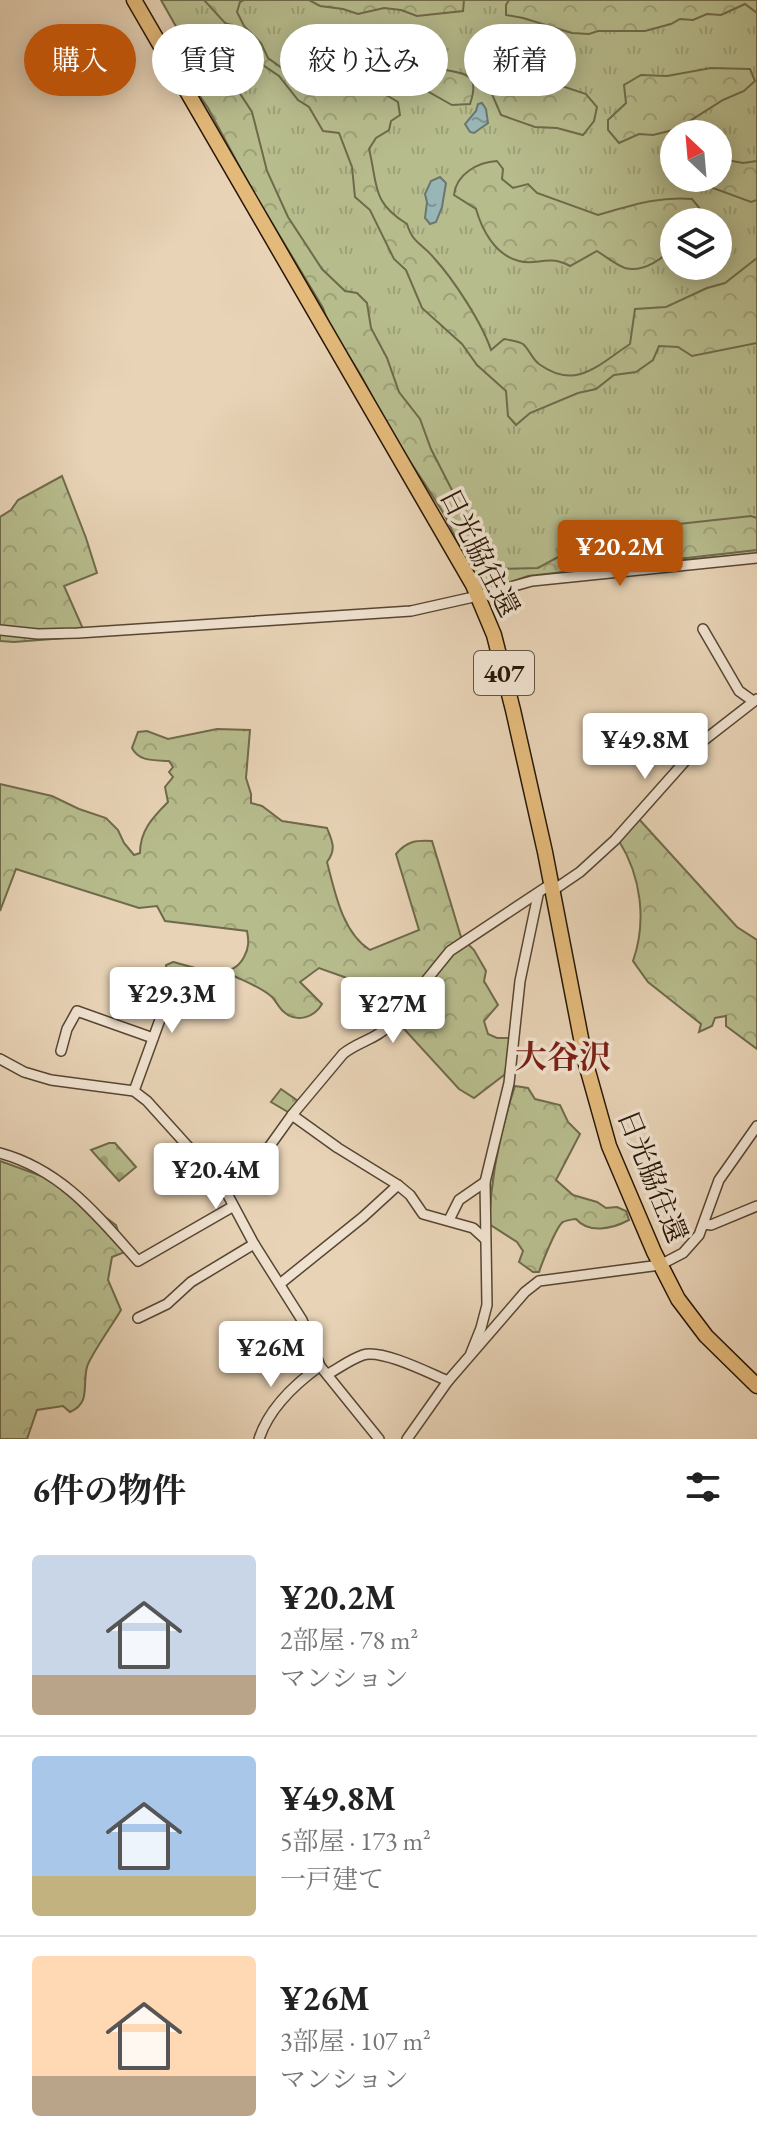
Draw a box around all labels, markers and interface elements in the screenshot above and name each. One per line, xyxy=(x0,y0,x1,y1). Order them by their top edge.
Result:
chip: 購入 xyxy=(24,24,136,96)
chip: 賃貸 xyxy=(152,24,264,96)
chip: 絞り込み xyxy=(280,24,448,96)
chip: 新着 xyxy=(464,24,576,96)
north arrow xyxy=(660,120,732,192)
map controls xyxy=(660,120,732,280)
button: layers xyxy=(660,208,732,280)
street label: 日光脇往還 xyxy=(432,481,528,623)
pin: ¥20.2M xyxy=(555,520,685,588)
text: ¥20.2M xyxy=(576,529,664,563)
road number: 407 xyxy=(474,651,534,695)
pin: ¥49.8M xyxy=(580,713,710,781)
text: ¥49.8M xyxy=(601,722,689,756)
pin: ¥29.3M xyxy=(107,967,237,1035)
text: ¥29.3M xyxy=(128,976,216,1010)
pin: ¥27M xyxy=(346,977,440,1045)
text: ¥27M xyxy=(359,986,427,1020)
district label: 大谷沢 xyxy=(515,1036,611,1078)
street label: 日光脇往還 xyxy=(610,1104,696,1248)
pin: ¥20.4M xyxy=(151,1143,281,1211)
text: ¥20.4M xyxy=(172,1152,260,1186)
pin: ¥26M xyxy=(224,1321,318,1389)
text: ¥26M xyxy=(237,1330,305,1364)
icon: filters xyxy=(681,1465,725,1509)
text: 6件の物件 xyxy=(32,1468,186,1512)
text: ¥20.2M xyxy=(280,1575,396,1619)
icon: home xyxy=(96,1587,192,1683)
text: 2部屋 · 78 m² xyxy=(280,1623,418,1657)
text: マンション xyxy=(280,1661,409,1695)
text: ¥49.8M xyxy=(280,1776,396,1820)
icon: home xyxy=(96,1788,192,1884)
text: 5部屋 · 173 m² xyxy=(280,1824,431,1858)
text: 一戸建て xyxy=(280,1862,384,1896)
text: ¥26M xyxy=(280,1976,369,2020)
icon: home xyxy=(96,1988,192,2084)
text: 3部屋 · 107 m² xyxy=(280,2024,431,2058)
text: マンション xyxy=(280,2062,409,2096)

